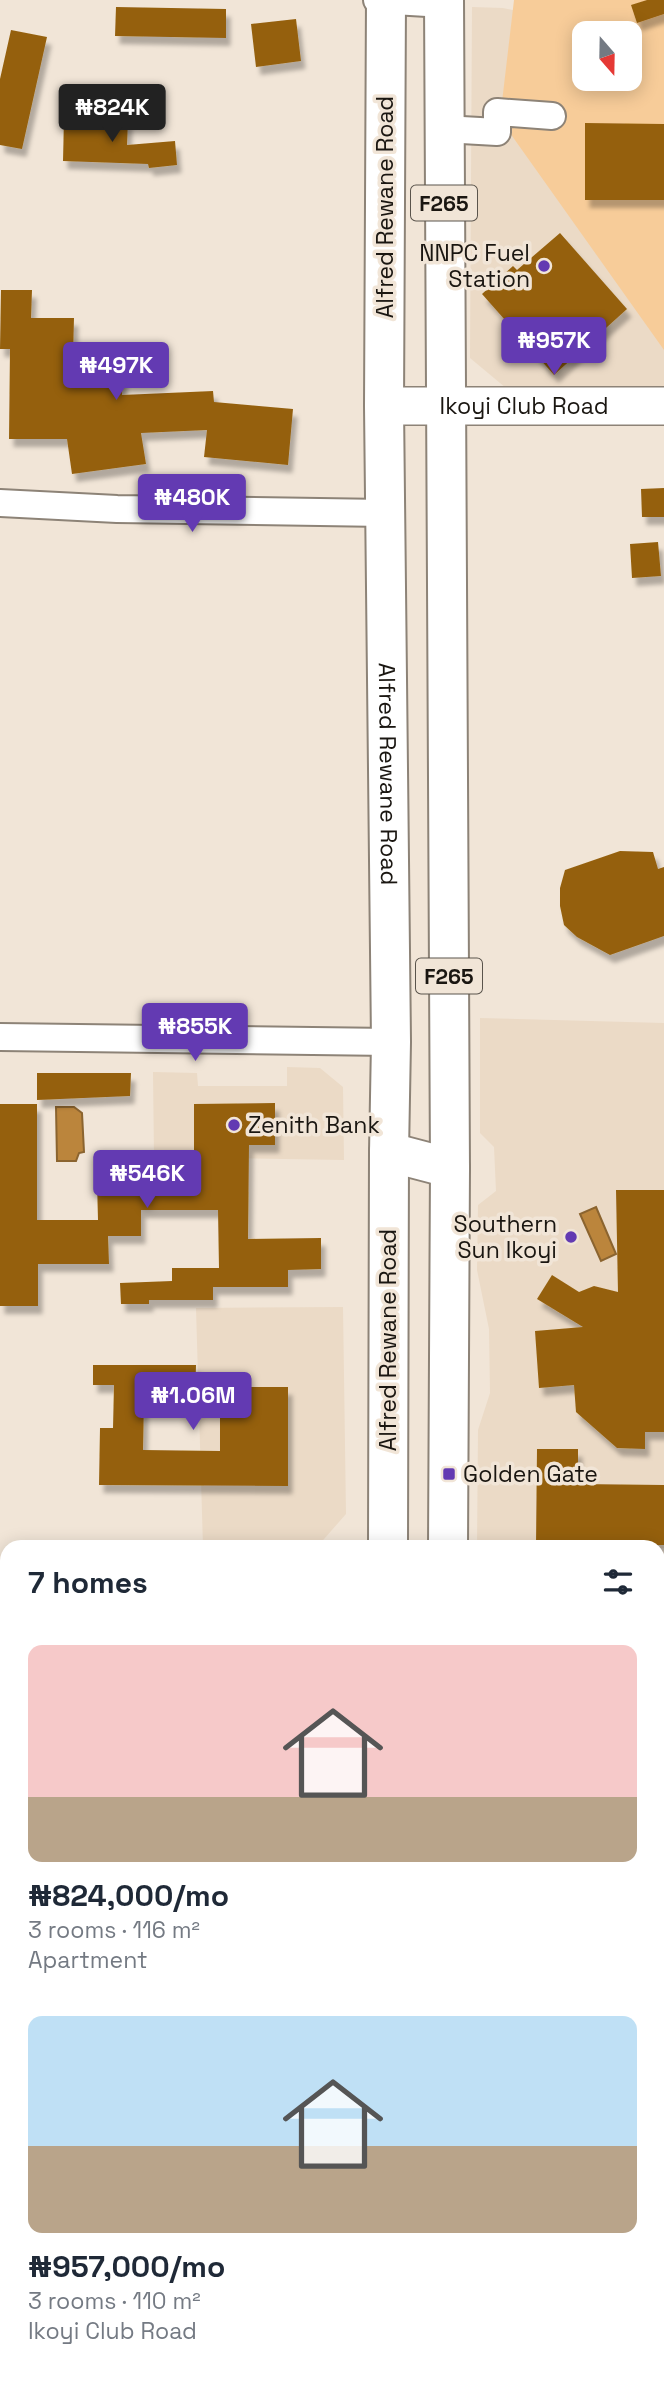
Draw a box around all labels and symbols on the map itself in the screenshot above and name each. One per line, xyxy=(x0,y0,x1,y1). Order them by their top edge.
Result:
north arrow xyxy=(572,21,642,91)
pin: ₦824K xyxy=(63,85,161,144)
street label: Alfred Rewane Road xyxy=(370,96,400,318)
road number: F265 xyxy=(411,186,477,220)
place label: NNPC Fuel Station xyxy=(419,238,530,294)
marker: NNPC Fuel Station xyxy=(536,258,552,274)
pin: ₦957K xyxy=(505,318,603,377)
pin: ₦497K xyxy=(67,342,165,402)
street label: Ikoyi Club Road xyxy=(440,391,608,421)
pin: ₦480K xyxy=(143,475,241,534)
street label: Alfred Rewane Road xyxy=(372,663,404,885)
road number: F265 xyxy=(416,958,482,993)
pin: ₦855K xyxy=(146,1004,244,1063)
place label: Zenith Bank xyxy=(248,1110,380,1140)
marker: Zenith Bank xyxy=(226,1117,242,1133)
pin: ₦546K xyxy=(98,1150,196,1210)
place label: Southern Sun Ikoyi xyxy=(454,1209,557,1265)
street label: Alfred Rewane Road xyxy=(373,1229,403,1451)
marker: Southern Sun Ikoyi xyxy=(563,1229,579,1245)
pin: ₦1.06M xyxy=(136,1372,250,1432)
place label: Golden Gate xyxy=(463,1459,598,1489)
marker: Golden Gate xyxy=(441,1466,457,1482)

